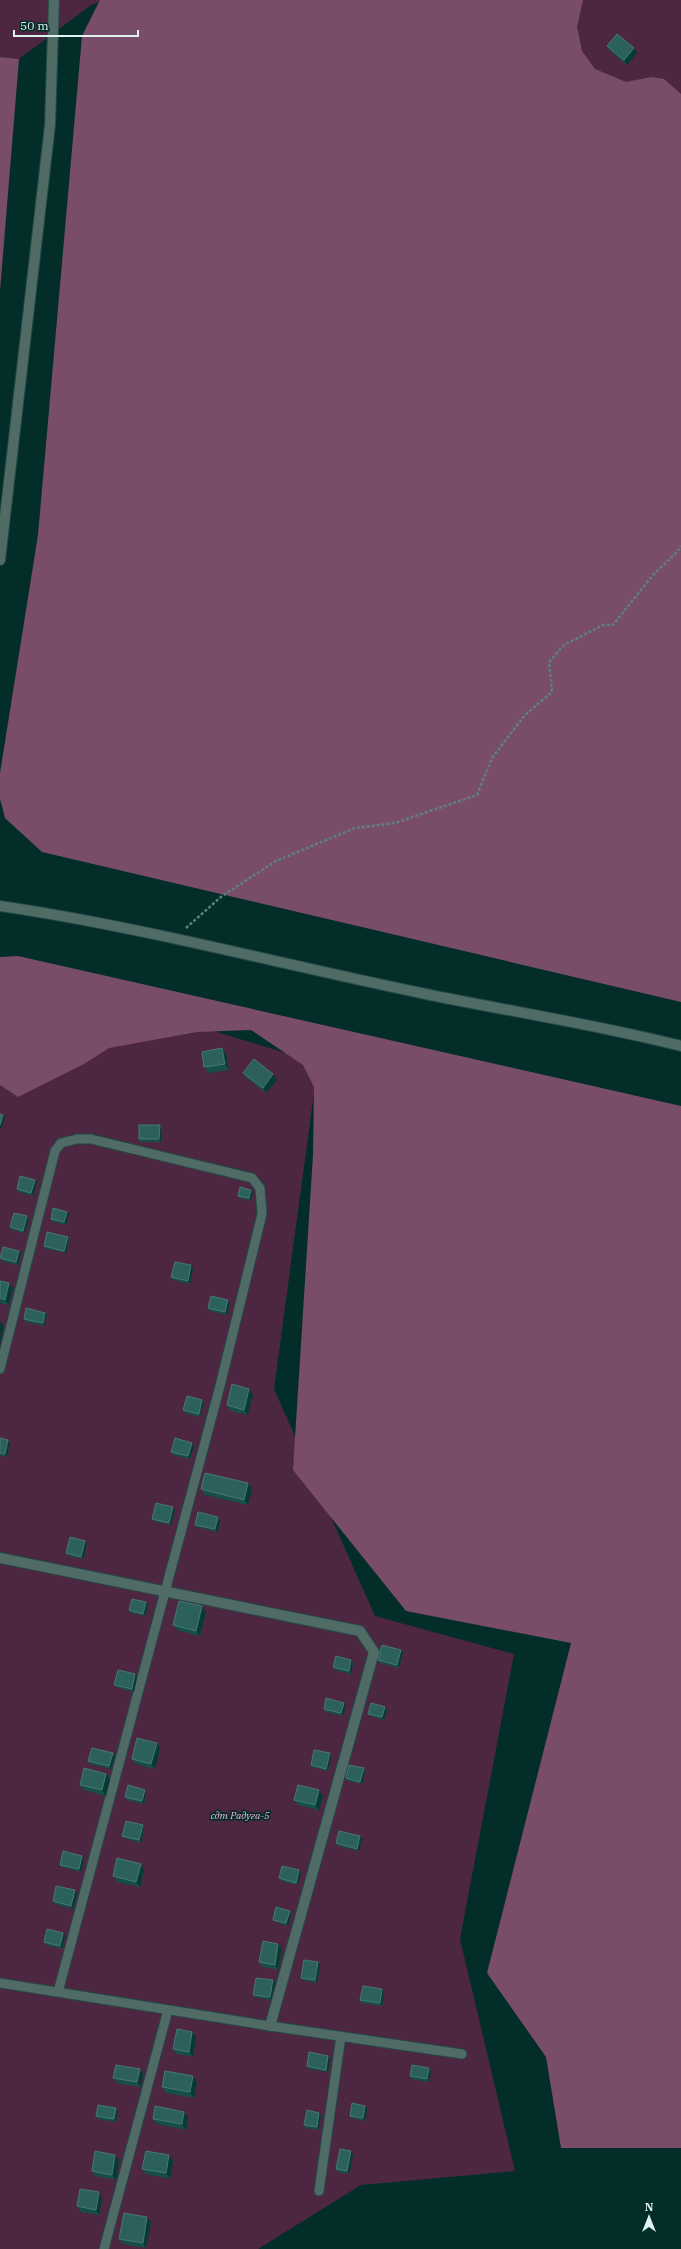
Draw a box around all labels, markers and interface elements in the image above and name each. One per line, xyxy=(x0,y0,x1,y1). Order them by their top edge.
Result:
scale bar xyxy=(14,12,138,38)
text: 50 m xyxy=(20,18,49,33)
park label: сдт Радуга-5 xyxy=(210,1809,270,1822)
north arrow xyxy=(629,2197,669,2237)
text: N xyxy=(645,2200,654,2214)

